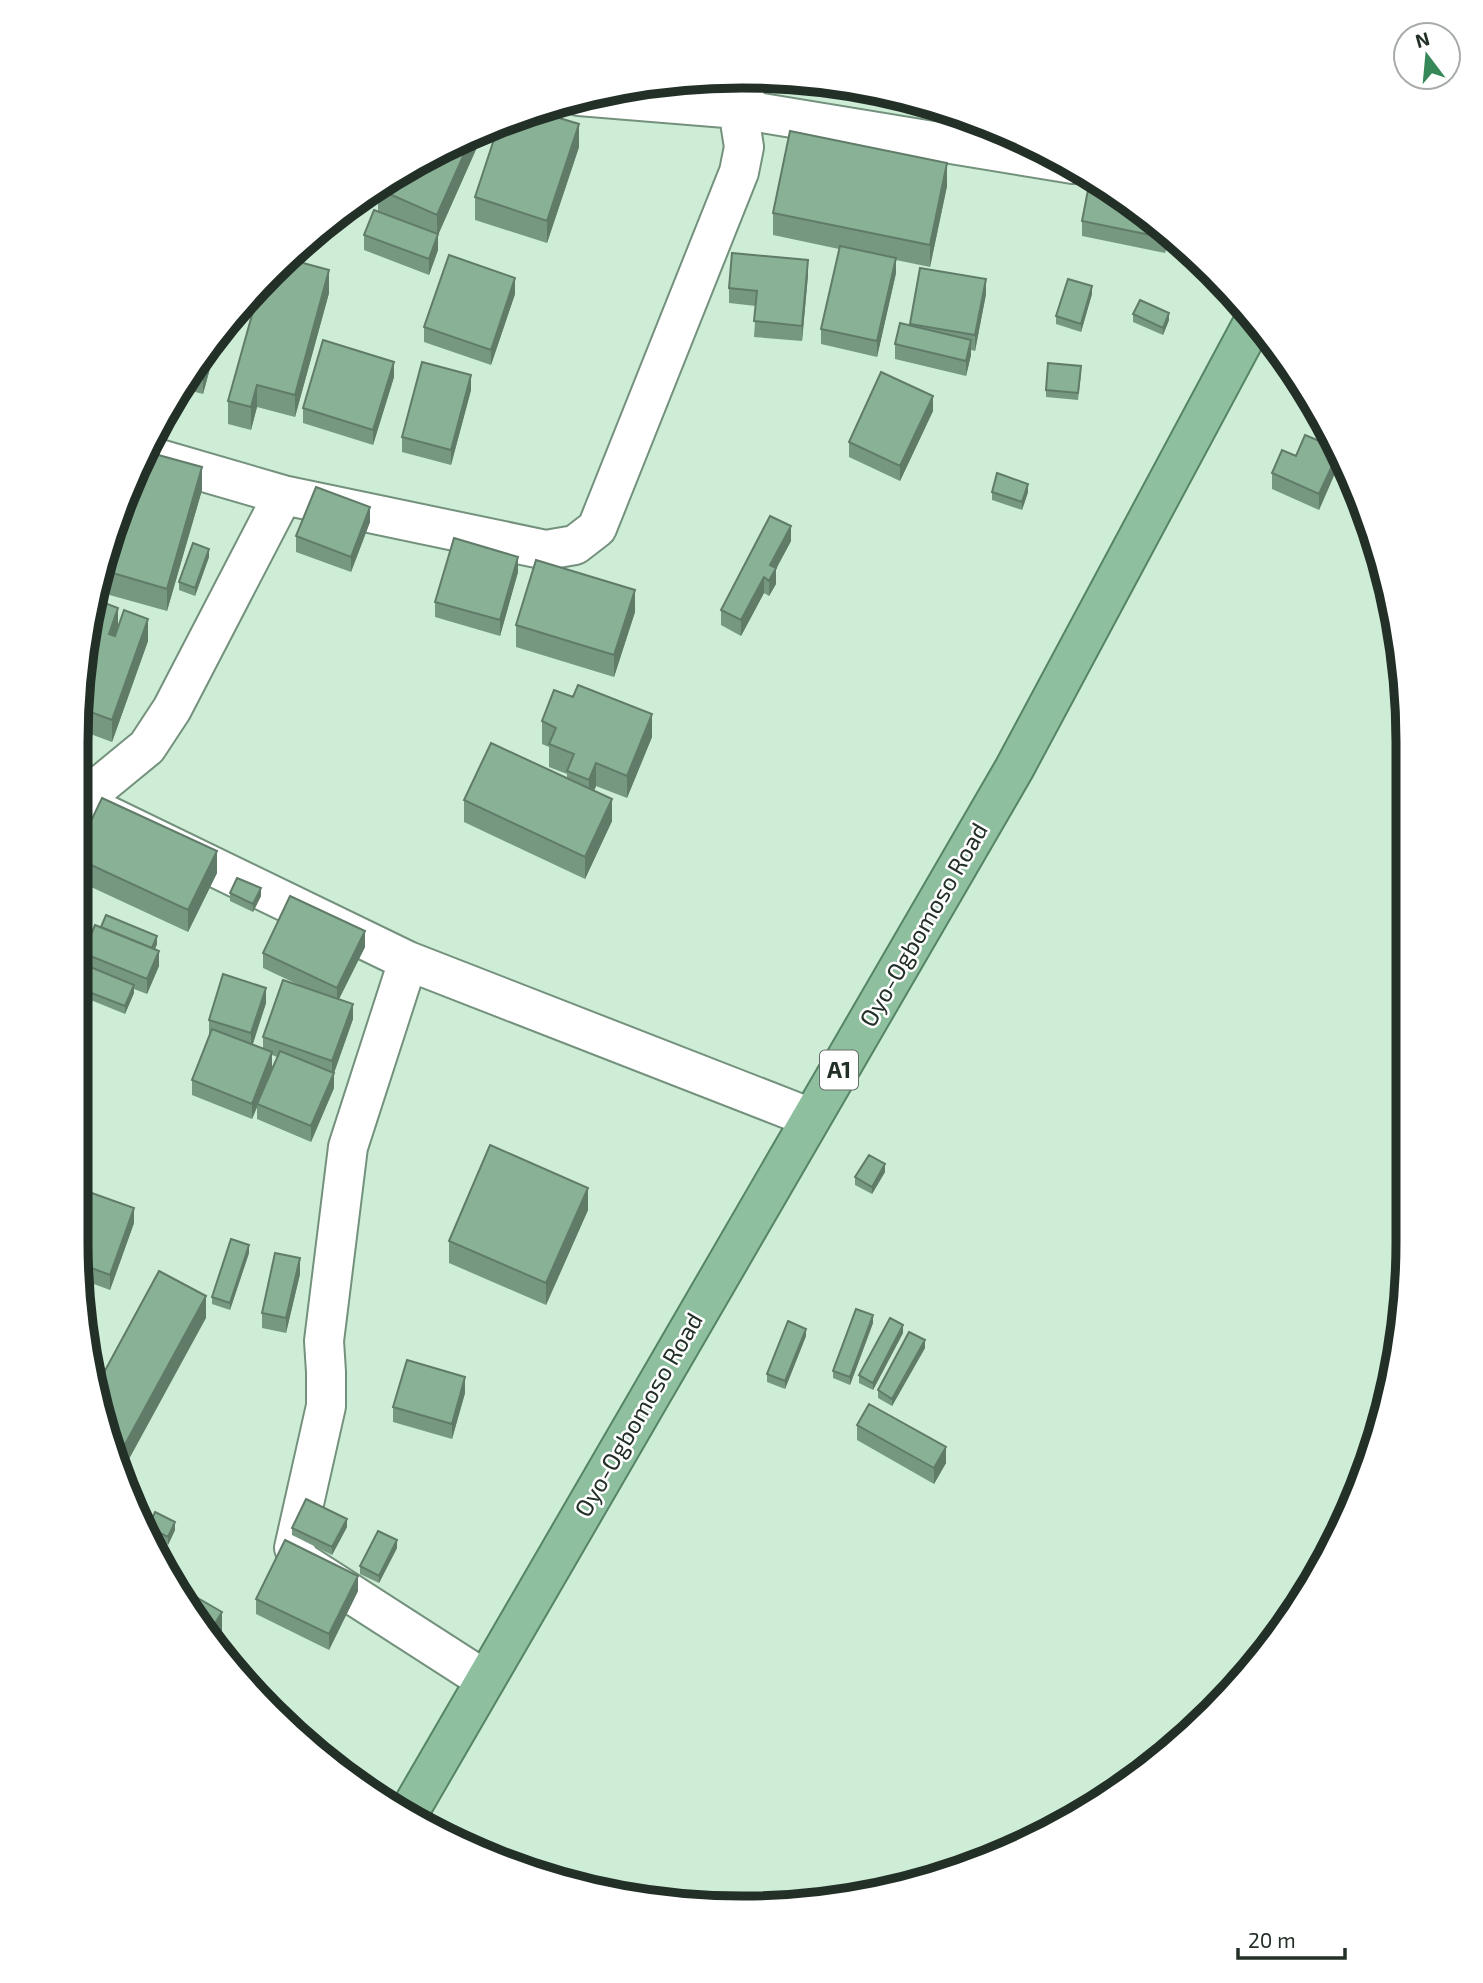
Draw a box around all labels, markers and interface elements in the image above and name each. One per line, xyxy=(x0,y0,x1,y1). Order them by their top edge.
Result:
north arrow xyxy=(1392,21,1462,91)
text: N xyxy=(1412,26,1432,52)
street label: Oyo-Ogbomoso Road xyxy=(852,817,993,1031)
road number: A1 xyxy=(820,1050,858,1090)
street label: Oyo-Ogbomoso Road xyxy=(567,1307,708,1521)
scale bar xyxy=(1238,1916,1345,1960)
text: 20 m xyxy=(1248,1927,1296,1952)

